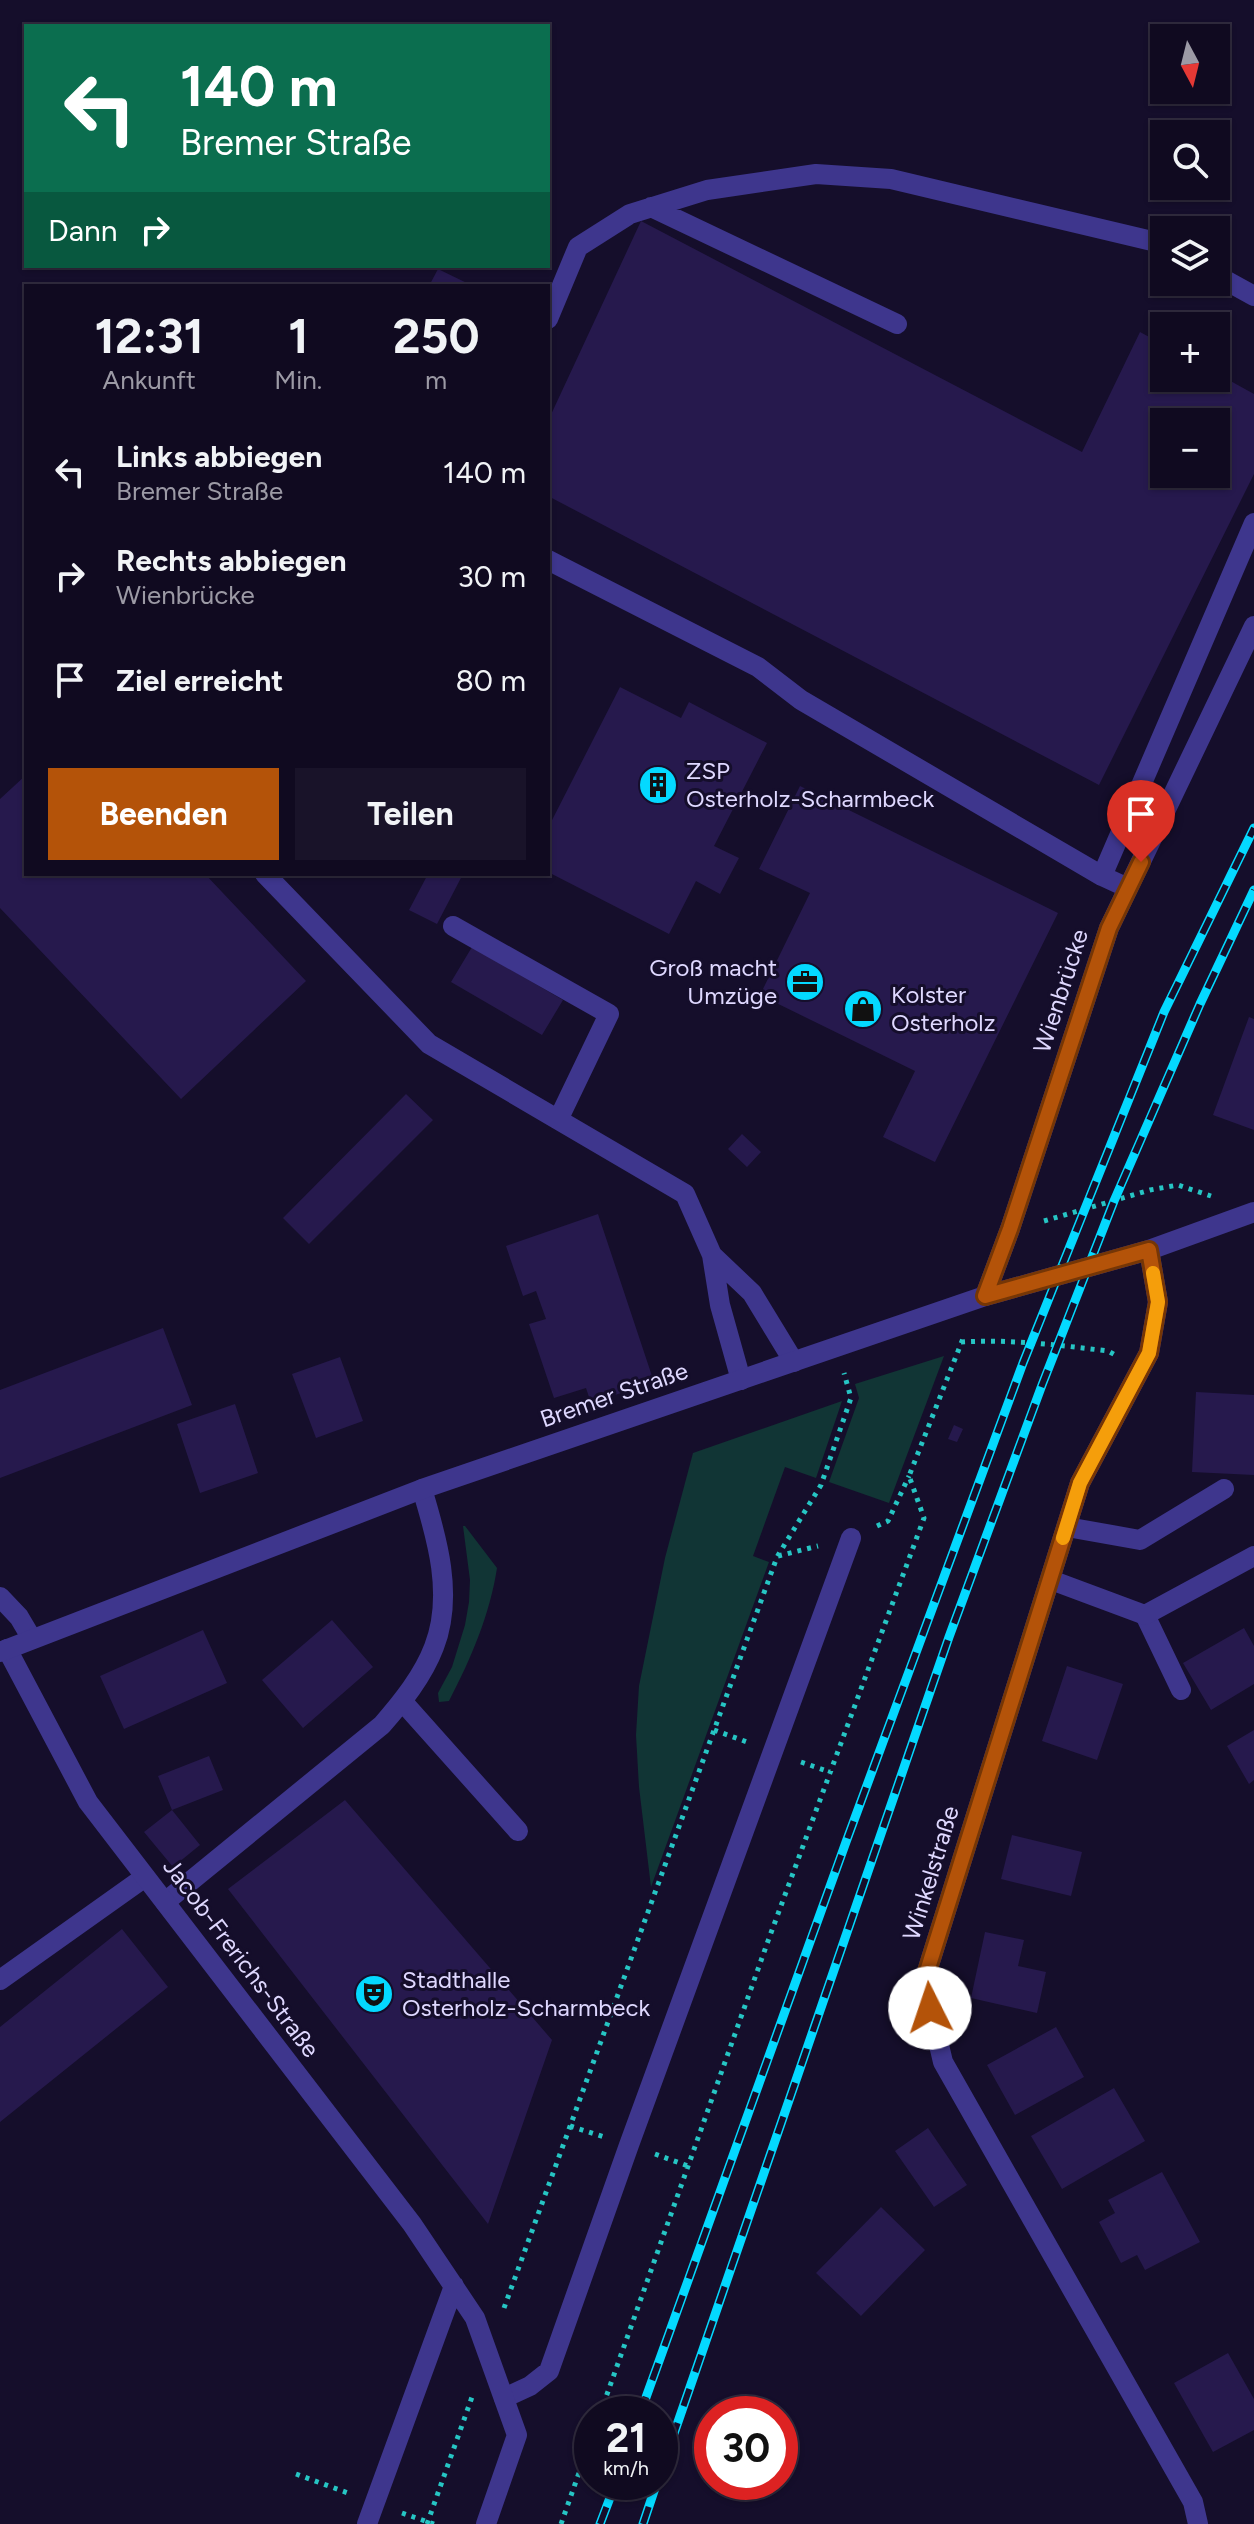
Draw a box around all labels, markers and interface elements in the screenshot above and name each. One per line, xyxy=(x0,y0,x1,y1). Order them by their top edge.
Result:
north arrow xyxy=(1150,24,1230,104)
map controls xyxy=(1150,24,1230,488)
text: 140 m xyxy=(180,53,338,120)
icon: left xyxy=(48,56,152,160)
button: search xyxy=(1150,120,1230,200)
text: Bremer Straße xyxy=(180,121,411,164)
icon: right xyxy=(133,208,177,252)
text: Dann xyxy=(48,212,117,249)
button: layers xyxy=(1150,216,1230,296)
text: 12:31 xyxy=(94,307,204,365)
text: 1 xyxy=(288,307,308,365)
text: 250 xyxy=(393,307,480,365)
button: + xyxy=(1150,312,1230,392)
text: Ankunft xyxy=(103,364,196,396)
text: Min. xyxy=(274,364,322,396)
text: m xyxy=(425,364,447,396)
button: − xyxy=(1150,408,1230,488)
text: Links abbiegen xyxy=(116,438,322,475)
icon: left xyxy=(48,450,92,494)
text: 140 m xyxy=(443,454,526,491)
text: Bremer Straße xyxy=(116,475,283,507)
text: Rechts abbiegen xyxy=(116,542,347,579)
icon: right xyxy=(48,554,92,598)
text: 30 m xyxy=(458,558,526,595)
text: Wienbrücke xyxy=(116,579,255,611)
icon: arrive xyxy=(48,658,92,702)
text: Ziel erreicht xyxy=(116,662,283,699)
text: 80 m xyxy=(455,662,526,699)
place label: ZSP Osterholz-Scharmbeck xyxy=(686,756,934,813)
building icon: ZSP Osterholz-Scharmbeck xyxy=(637,764,679,806)
button: Beenden xyxy=(48,768,279,860)
button: Teilen xyxy=(295,768,526,860)
pin xyxy=(1107,780,1175,862)
icon: arrive xyxy=(1119,792,1163,836)
street label: Wienbrücke xyxy=(1027,925,1094,1056)
place label: Groß macht Umzüge xyxy=(649,953,777,1010)
office icon: Groß macht Umzüge xyxy=(784,961,826,1003)
place label: Kolster Osterholz xyxy=(891,980,995,1037)
shop icon: Kolster Osterholz xyxy=(842,988,884,1030)
street label: Bremer Straße xyxy=(536,1356,691,1433)
street label: Winkelstraße xyxy=(896,1802,965,1944)
street label: Jacob-Frerichs-Straße xyxy=(157,1852,326,2063)
place label: Stadthalle Osterholz-Scharmbeck xyxy=(402,1965,650,2022)
position arrow xyxy=(888,1966,972,2050)
theatre icon: Stadthalle Osterholz-Scharmbeck xyxy=(353,1973,395,2015)
speed limit sign: 30 xyxy=(694,2396,798,2500)
text: 21 xyxy=(606,2414,646,2462)
text: km/h xyxy=(603,2456,649,2480)

